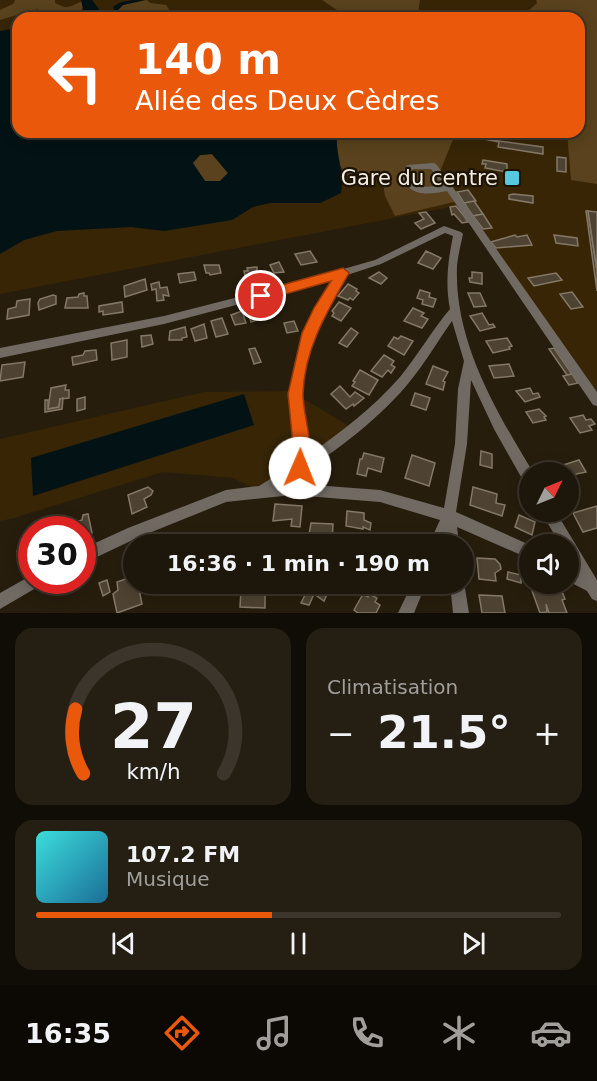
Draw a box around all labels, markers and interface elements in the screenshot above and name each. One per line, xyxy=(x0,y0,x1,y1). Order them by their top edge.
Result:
text: 140 m xyxy=(135,35,281,84)
icon: left xyxy=(36,36,114,114)
text: Allée des Deux Cèdres xyxy=(135,85,440,116)
place label: Gare du centre xyxy=(341,166,498,190)
marker: Gare du centre xyxy=(503,169,521,187)
pin xyxy=(235,270,286,321)
icon: arrive xyxy=(244,279,277,312)
position arrow xyxy=(268,436,332,500)
north arrow xyxy=(519,462,579,522)
map controls xyxy=(519,462,579,594)
speed limit sign: 30 xyxy=(18,516,96,594)
button: sound xyxy=(519,534,579,594)
text: 16:36 · 1 min · 190 m xyxy=(167,551,430,576)
text: Climatisation xyxy=(327,675,458,699)
text: 27 xyxy=(110,690,196,763)
text: 21.5° xyxy=(377,706,511,759)
text: − xyxy=(327,714,355,753)
text: + xyxy=(533,714,561,753)
text: km/h xyxy=(126,759,180,784)
text: 107.2 FM xyxy=(126,842,240,867)
text: Musique xyxy=(126,867,210,891)
icon: previous xyxy=(107,927,140,960)
icon: pause xyxy=(282,927,315,960)
icon: next xyxy=(457,927,490,960)
icon: directions xyxy=(161,1012,203,1054)
icon: music xyxy=(253,1012,295,1054)
icon: phone xyxy=(346,1012,388,1054)
icon: climate xyxy=(438,1012,480,1054)
icon: car xyxy=(530,1012,572,1054)
text: 16:35 xyxy=(25,1018,111,1049)

